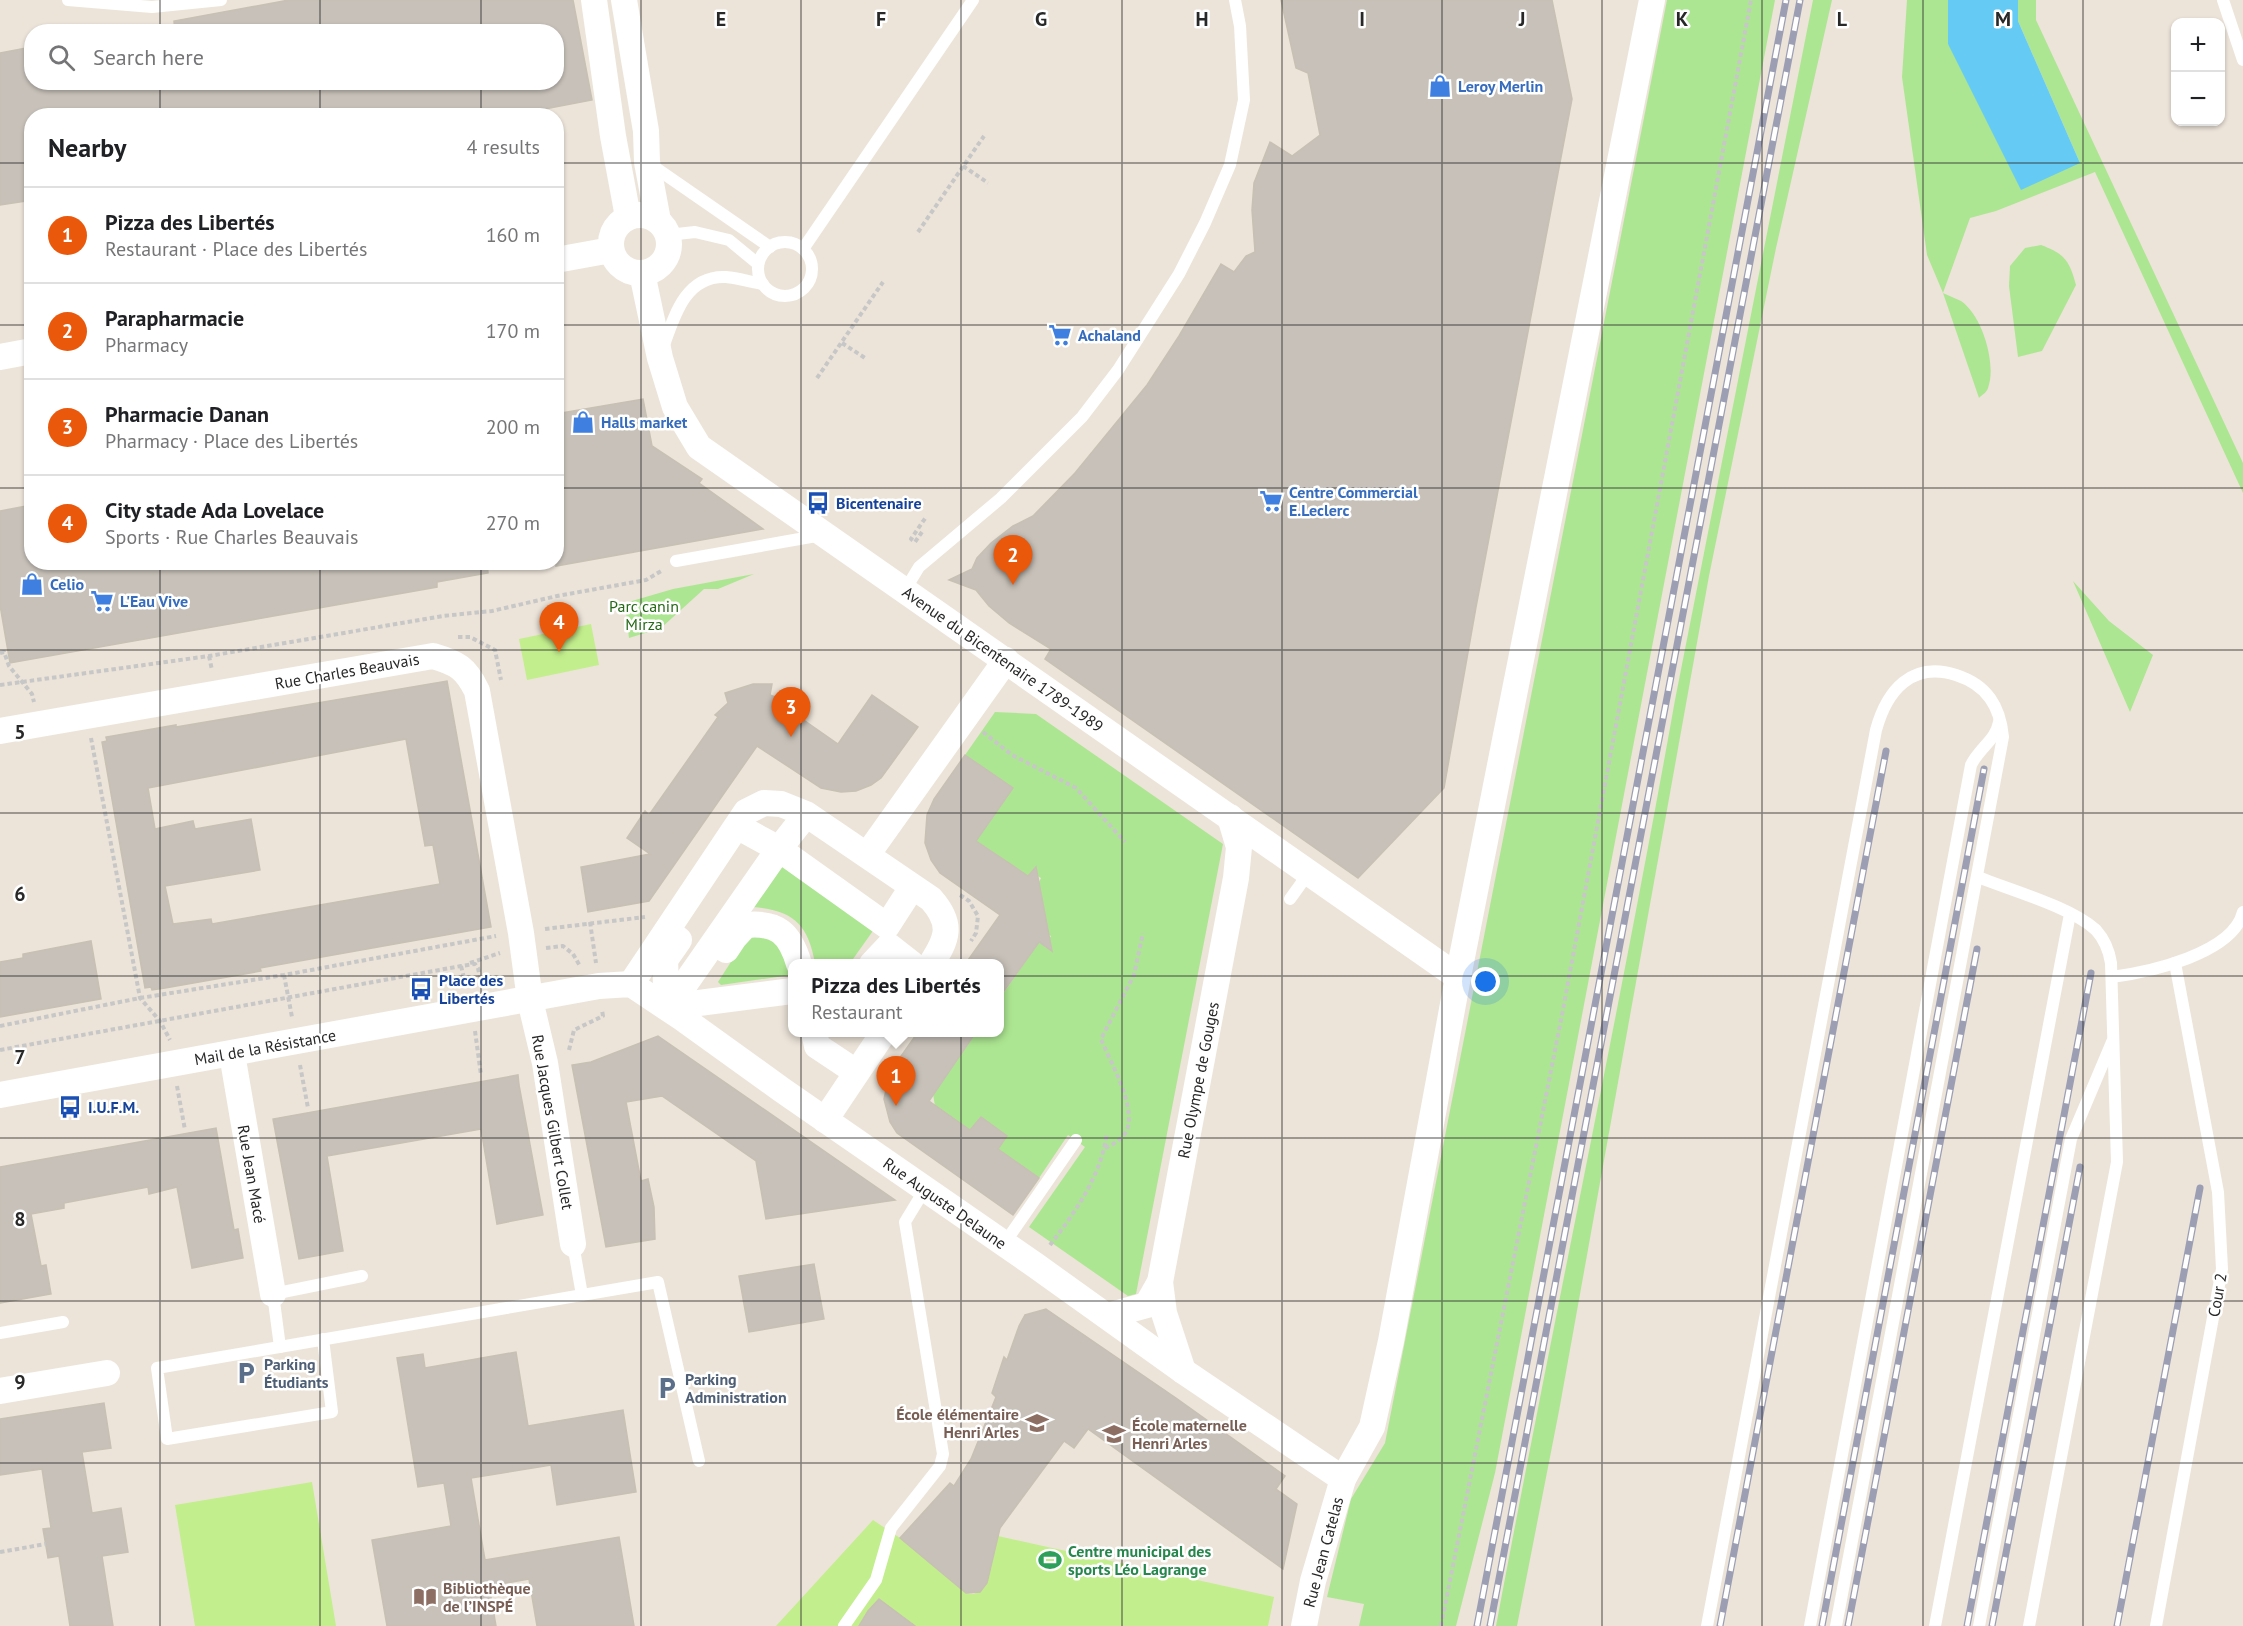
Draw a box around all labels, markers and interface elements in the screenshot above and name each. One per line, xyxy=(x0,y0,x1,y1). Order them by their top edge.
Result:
text: E xyxy=(716,6,726,32)
text: F xyxy=(876,6,886,32)
text: G xyxy=(1035,6,1047,32)
text: H xyxy=(1195,6,1209,32)
text: I xyxy=(1359,6,1365,32)
text: J xyxy=(1518,6,1525,32)
text: K xyxy=(1676,6,1689,32)
text: L xyxy=(1837,6,1848,32)
text: M xyxy=(1995,6,2011,32)
map controls xyxy=(2171,18,2225,126)
button: + xyxy=(2171,18,2225,72)
search box xyxy=(24,24,564,90)
icon: search xyxy=(45,41,78,74)
text: Search here xyxy=(93,43,204,71)
button: − xyxy=(2171,72,2225,126)
shop icon: Leroy Merlin xyxy=(1427,73,1453,99)
place label: Leroy Merlin xyxy=(1458,76,1543,96)
text: Nearby xyxy=(48,131,126,164)
text: 4 results xyxy=(467,134,540,160)
text: Pizza des Libertés xyxy=(105,208,275,236)
text: 1 xyxy=(62,222,73,248)
text: 160 m xyxy=(486,222,540,248)
text: Restaurant · Place des Libertés xyxy=(105,236,367,262)
text: Parapharmacie xyxy=(105,304,244,332)
text: 2 xyxy=(62,318,73,344)
text: 170 m xyxy=(486,318,540,344)
supermarket icon: Achaland xyxy=(1047,322,1073,348)
place label: Achaland xyxy=(1078,325,1141,345)
text: Pharmacy xyxy=(105,332,188,358)
text: Pharmacie Danan xyxy=(105,400,269,428)
shop icon: Halls market xyxy=(570,409,596,435)
place label: Halls market xyxy=(601,412,688,432)
text: 3 xyxy=(62,414,73,440)
text: 200 m xyxy=(486,414,540,440)
text: Pharmacy · Place des Libertés xyxy=(105,428,358,454)
place label: Centre Commercial E.Leclerc xyxy=(1289,482,1418,520)
supermarket icon: Centre Commercial E.Leclerc xyxy=(1258,488,1284,514)
bus stop icon: Bicentenaire xyxy=(805,490,831,516)
place label: Bicentenaire xyxy=(836,493,922,513)
text: City stade Ada Lovelace xyxy=(105,496,324,524)
text: 4 xyxy=(62,510,73,536)
text: 270 m xyxy=(486,510,540,536)
text: Sports · Rue Charles Beauvais xyxy=(105,524,358,550)
pin: 2 xyxy=(994,536,1032,585)
shop icon: Celio xyxy=(19,571,45,597)
place label: Celio xyxy=(50,574,85,594)
street label: Avenue du Bicentenaire 1789-1989 xyxy=(899,582,1107,736)
supermarket icon: L'Eau Vive xyxy=(89,588,115,614)
place label: L'Eau Vive xyxy=(120,591,188,611)
park label: Parc canin Mirza xyxy=(609,596,679,634)
pin: 4 xyxy=(540,602,578,652)
street label: Rue Charles Beauvais xyxy=(273,648,421,694)
pin: 3 xyxy=(772,688,810,737)
text: 5 xyxy=(14,719,26,745)
text: 6 xyxy=(14,881,26,907)
popup xyxy=(788,959,1004,1037)
your location xyxy=(1471,967,1500,996)
place label: Place des Libertés xyxy=(439,970,503,1008)
text: Pizza des Libertés xyxy=(811,971,981,999)
bus stop icon: Place des Libertés xyxy=(408,976,434,1002)
text: Restaurant xyxy=(811,999,903,1025)
street label: Rue Olympe de Gouges xyxy=(1173,1000,1223,1160)
street label: Mail de la Résistance xyxy=(193,1025,337,1069)
street label: Rue Jacques Gilbert Collet xyxy=(528,1033,578,1212)
text: 7 xyxy=(14,1044,26,1070)
pin: 1 xyxy=(876,1056,916,1106)
bus stop icon: I.U.F.M. xyxy=(57,1094,83,1120)
place label: I.U.F.M. xyxy=(88,1097,139,1117)
street label: Rue Jean Macé xyxy=(233,1123,271,1225)
street label: Rue Auguste Delaune xyxy=(879,1153,1011,1253)
text: 8 xyxy=(14,1206,26,1232)
street label: Cour 2 xyxy=(2203,1271,2231,1319)
place label: Parking Étudiants xyxy=(264,1354,329,1392)
parking icon: Parking Étudiants xyxy=(233,1360,259,1386)
text: 9 xyxy=(14,1369,26,1395)
place label: Parking Administration xyxy=(685,1369,787,1407)
parking icon: Parking Administration xyxy=(654,1375,680,1401)
place label: École élémentaire Henri Arles xyxy=(896,1404,1019,1442)
school or university icon: École élémentaire Henri Arles xyxy=(1024,1410,1050,1436)
place label: École maternelle Henri Arles xyxy=(1132,1415,1247,1453)
school or university icon: École maternelle Henri Arles xyxy=(1101,1421,1127,1447)
street label: Rue Jean Catelas xyxy=(1299,1494,1347,1609)
place label: Centre municipal des sports Léo Lagrange xyxy=(1068,1541,1211,1579)
sports icon: Centre municipal des sports Léo Lagrange xyxy=(1037,1547,1063,1573)
place label: Bibliothèque de l’INSPÉ xyxy=(443,1578,531,1616)
library icon: Bibliothèque de l’INSPÉ xyxy=(412,1584,438,1610)

